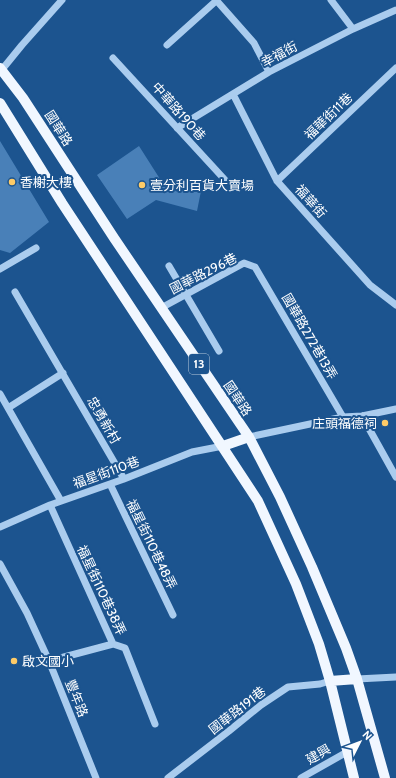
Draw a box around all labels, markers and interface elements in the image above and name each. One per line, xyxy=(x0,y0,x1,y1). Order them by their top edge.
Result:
street label: 幸福街 xyxy=(258,38,300,70)
street label: 中華路190巷 xyxy=(149,79,209,143)
street label: 福華街11巷 xyxy=(301,89,355,143)
street label: 國華路 xyxy=(42,107,76,149)
place label: 香榭大樓 xyxy=(20,174,72,190)
marker: 香榭大樓 xyxy=(7,177,17,187)
place label: 壹分利百貨大賣場 xyxy=(150,177,254,193)
marker: 壹分利百貨大賣場 xyxy=(137,180,147,190)
street label: 福華街 xyxy=(292,181,330,221)
street label: 國華路296巷 xyxy=(167,249,239,297)
street label: 國華路272巷13弄 xyxy=(279,290,341,382)
road number: 13 xyxy=(189,354,209,374)
street label: 國華路 xyxy=(220,377,256,419)
street label: 忠勇新村 xyxy=(84,393,124,447)
place label: 庄頭福德祠 xyxy=(312,415,377,431)
marker: 庄頭福德祠 xyxy=(380,418,390,428)
street label: 福星街110巷 xyxy=(71,453,141,491)
street label: 福星街110巷48弄 xyxy=(123,496,181,592)
street label: 福星街110巷38弄 xyxy=(74,542,130,638)
place label: 啟文國小 xyxy=(22,653,74,669)
marker: 啟文國小 xyxy=(9,656,19,666)
street label: 豐年路 xyxy=(62,677,92,719)
street label: 國華路191巷 xyxy=(205,683,269,737)
north arrow xyxy=(340,722,380,762)
text: N xyxy=(360,728,375,743)
street label: 建興 xyxy=(303,741,333,767)

